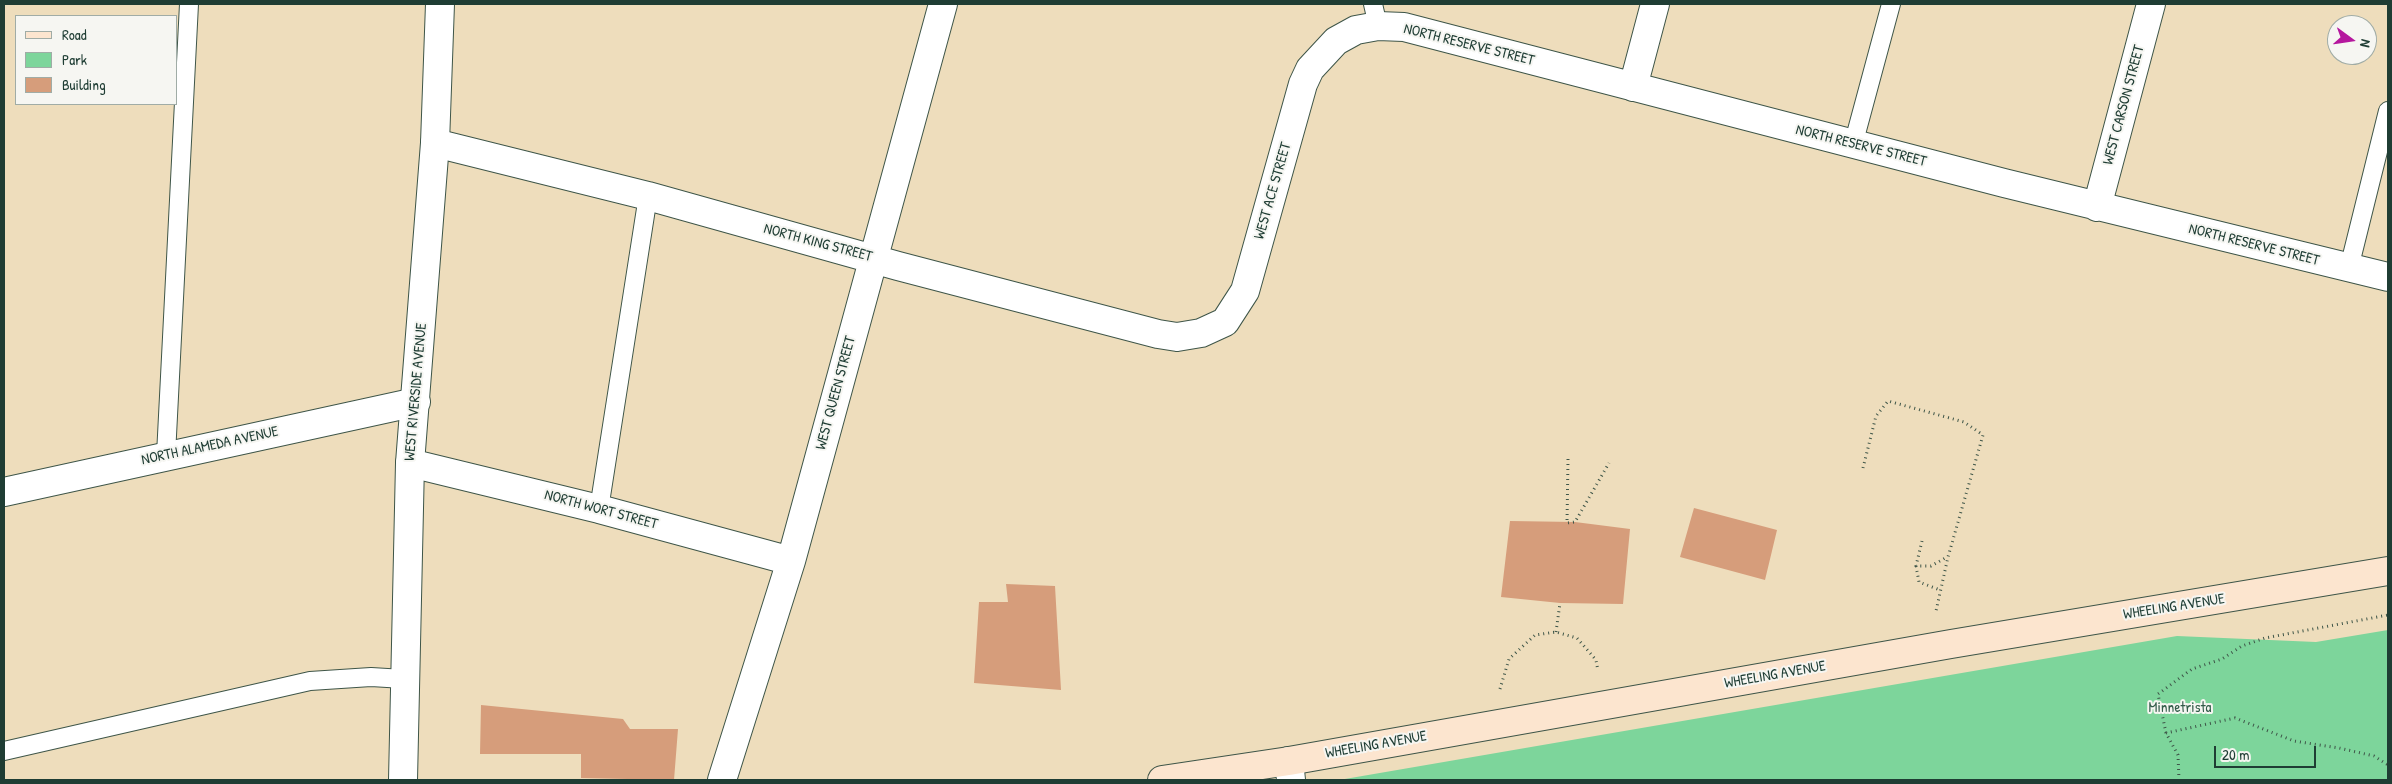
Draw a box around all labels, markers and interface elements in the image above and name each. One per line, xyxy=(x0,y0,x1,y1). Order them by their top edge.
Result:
legend xyxy=(15,15,178,105)
north arrow xyxy=(2327,15,2377,65)
street label: NORTH RESERVE STREET xyxy=(1402,20,1536,70)
text: Road xyxy=(62,24,87,45)
text: N xyxy=(2356,38,2376,49)
street label: WEST CARSON STREET xyxy=(2099,43,2149,167)
text: Park xyxy=(62,49,87,70)
text: Building xyxy=(62,74,106,95)
street label: NORTH RESERVE STREET xyxy=(1794,121,1928,171)
street label: WEST ACE STREET xyxy=(1251,141,1295,241)
street label: NORTH KING STREET xyxy=(762,220,874,266)
street label: NORTH RESERVE STREET xyxy=(2187,220,2321,270)
street label: WEST RIVERSIDE AVENUE xyxy=(401,322,431,462)
street label: WEST QUEEN STREET xyxy=(812,334,860,452)
street label: NORTH ALAMEDA AVENUE xyxy=(140,423,280,469)
street label: NORTH WORT STREET xyxy=(542,486,660,534)
street label: WHEELING AVENUE xyxy=(2122,590,2226,624)
street label: WHEELING AVENUE xyxy=(1723,657,1827,693)
park label: Minnetrista xyxy=(2149,699,2211,717)
street label: WHEELING AVENUE xyxy=(1324,727,1428,763)
scale bar xyxy=(2217,736,2320,768)
text: 20 m xyxy=(2222,744,2249,765)

